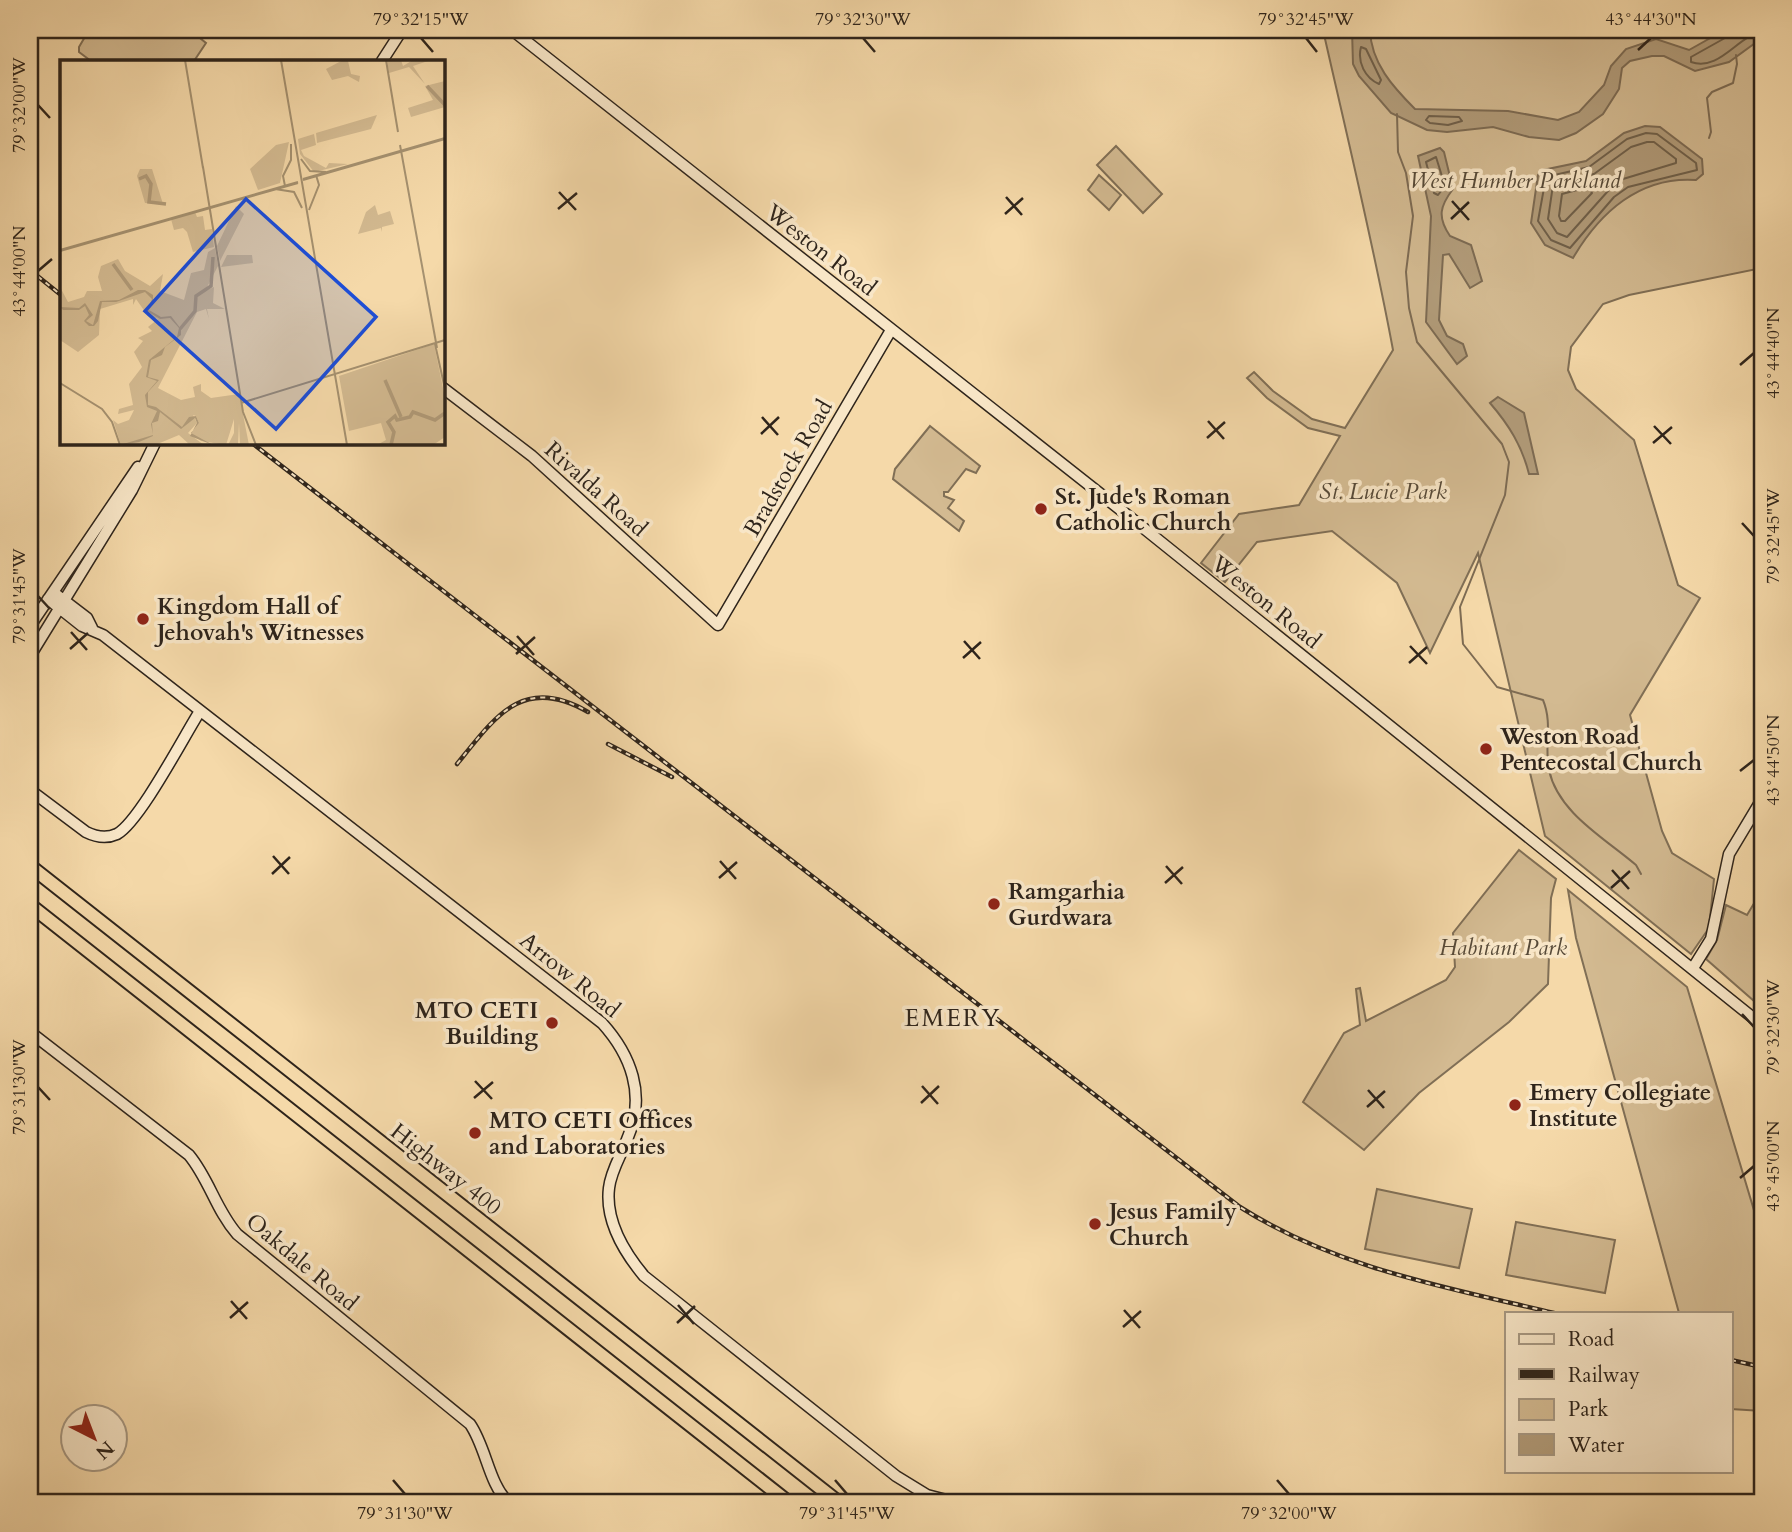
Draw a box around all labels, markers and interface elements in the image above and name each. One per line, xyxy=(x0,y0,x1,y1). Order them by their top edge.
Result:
text: 79°32'15"W xyxy=(373,7,469,32)
text: 79°32'30"W xyxy=(815,7,911,32)
text: 79°32'45"W xyxy=(1258,7,1354,32)
text: 43°44'30"N xyxy=(1605,7,1697,32)
text: 79°32'00"W xyxy=(7,57,32,153)
inset map xyxy=(60,60,444,444)
park label: West Humber Parkland xyxy=(1409,165,1622,196)
street label: Weston Road xyxy=(758,196,884,304)
text: 43°44'00"N xyxy=(7,225,32,317)
text: 43°44'40"N xyxy=(1761,307,1786,399)
street label: Bradstock Road xyxy=(736,393,840,542)
street label: Rivalda Road xyxy=(538,434,655,544)
park label: St. Lucie Park xyxy=(1319,476,1448,507)
place label: St. Jude's Roman Catholic Church xyxy=(1055,481,1231,538)
text: 79°32'45"W xyxy=(1761,488,1786,584)
marker: St. Jude's Roman Catholic Church xyxy=(1033,501,1049,517)
street label: Weston Road xyxy=(1204,547,1328,656)
text: 79°31'45"W xyxy=(7,548,32,644)
place label: Kingdom Hall of Jehovah's Witnesses xyxy=(154,591,364,648)
marker: Kingdom Hall of Jehovah's Witnesses xyxy=(135,611,151,627)
text: 43°44'50"N xyxy=(1761,714,1786,806)
place label: Weston Road Pentecostal Church xyxy=(1499,721,1702,778)
marker: Weston Road Pentecostal Church xyxy=(1478,741,1494,757)
place label: Ramgarhia Gurdwara xyxy=(1008,876,1126,933)
marker: Ramgarhia Gurdwara xyxy=(986,896,1002,912)
street label: Arrow Road xyxy=(513,925,627,1026)
park label: Habitant Park xyxy=(1439,932,1568,963)
text: 79°32'30"W xyxy=(1761,979,1786,1075)
place label: MTO CETI Building xyxy=(415,995,538,1052)
district label: EMERY xyxy=(905,1002,1001,1035)
marker: MTO CETI Building xyxy=(544,1015,560,1031)
text: 79°31'30"W xyxy=(7,1039,32,1135)
place label: Emery Collegiate Institute xyxy=(1529,1077,1711,1134)
marker: Emery Collegiate Institute xyxy=(1507,1097,1523,1113)
place label: MTO CETI Offices and Laboratories xyxy=(489,1105,693,1162)
street label: Highway 400 xyxy=(384,1116,508,1222)
text: 43°45'00"N xyxy=(1761,1120,1786,1212)
marker: MTO CETI Offices and Laboratories xyxy=(467,1125,483,1141)
place label: Jesus Family Church xyxy=(1106,1196,1237,1253)
street label: Oakdale Road xyxy=(239,1206,365,1318)
marker: Jesus Family Church xyxy=(1087,1216,1103,1232)
legend xyxy=(1505,1312,1732,1472)
text: Road xyxy=(1568,1325,1614,1354)
text: Railway xyxy=(1568,1361,1640,1390)
text: Park xyxy=(1568,1395,1609,1424)
north arrow xyxy=(60,1402,130,1472)
text: Water xyxy=(1567,1431,1624,1460)
text: N xyxy=(90,1435,120,1465)
text: 79°31'30"W xyxy=(357,1501,453,1526)
text: 79°31'45"W xyxy=(799,1501,895,1526)
text: 79°32'00"W xyxy=(1241,1501,1337,1526)

